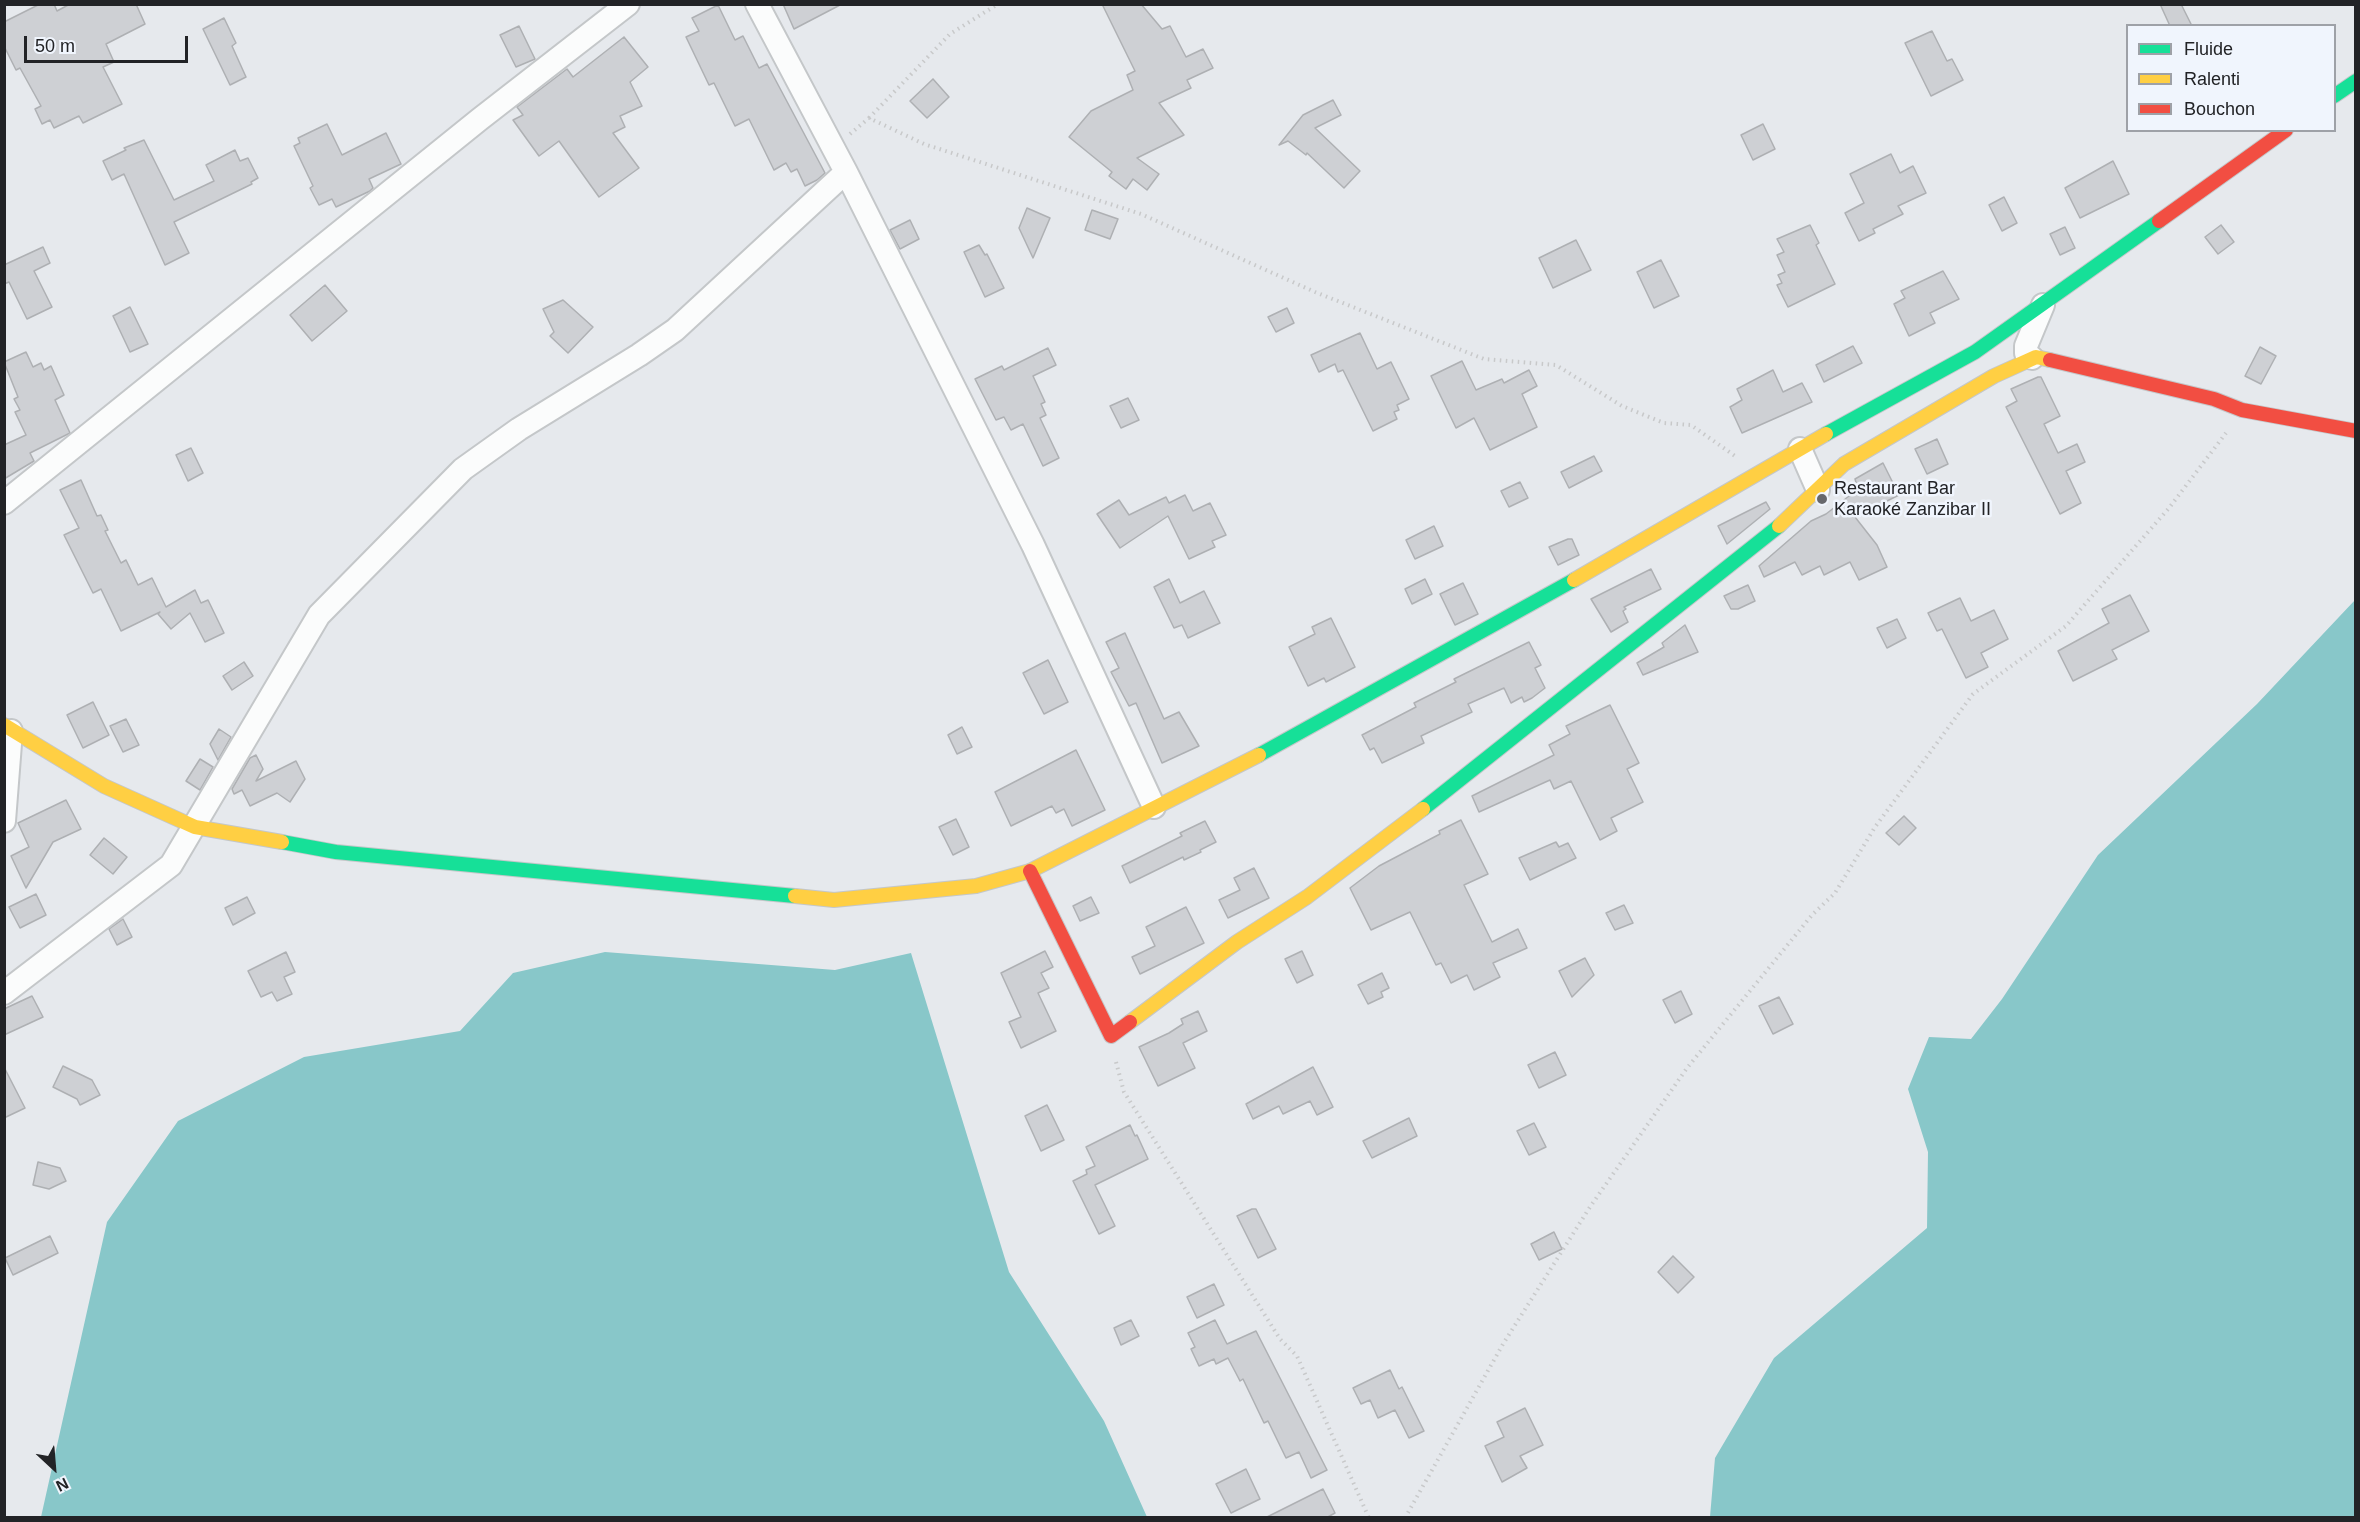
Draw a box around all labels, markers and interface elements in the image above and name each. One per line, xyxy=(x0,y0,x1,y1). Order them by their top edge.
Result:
scale bar xyxy=(27,24,190,62)
legend xyxy=(2126,24,2336,132)
text: 50 m xyxy=(35,36,75,56)
text: Fluide xyxy=(2184,39,2233,59)
text: Ralenti xyxy=(2184,69,2240,89)
text: Bouchon xyxy=(2184,99,2255,119)
place label: Restaurant Bar Karaoké Zanzibar II xyxy=(1834,478,1991,520)
marker: Restaurant Bar Karaoké Zanzibar II xyxy=(1815,492,1829,506)
north arrow xyxy=(24,1438,84,1498)
text: N xyxy=(53,1474,71,1495)

